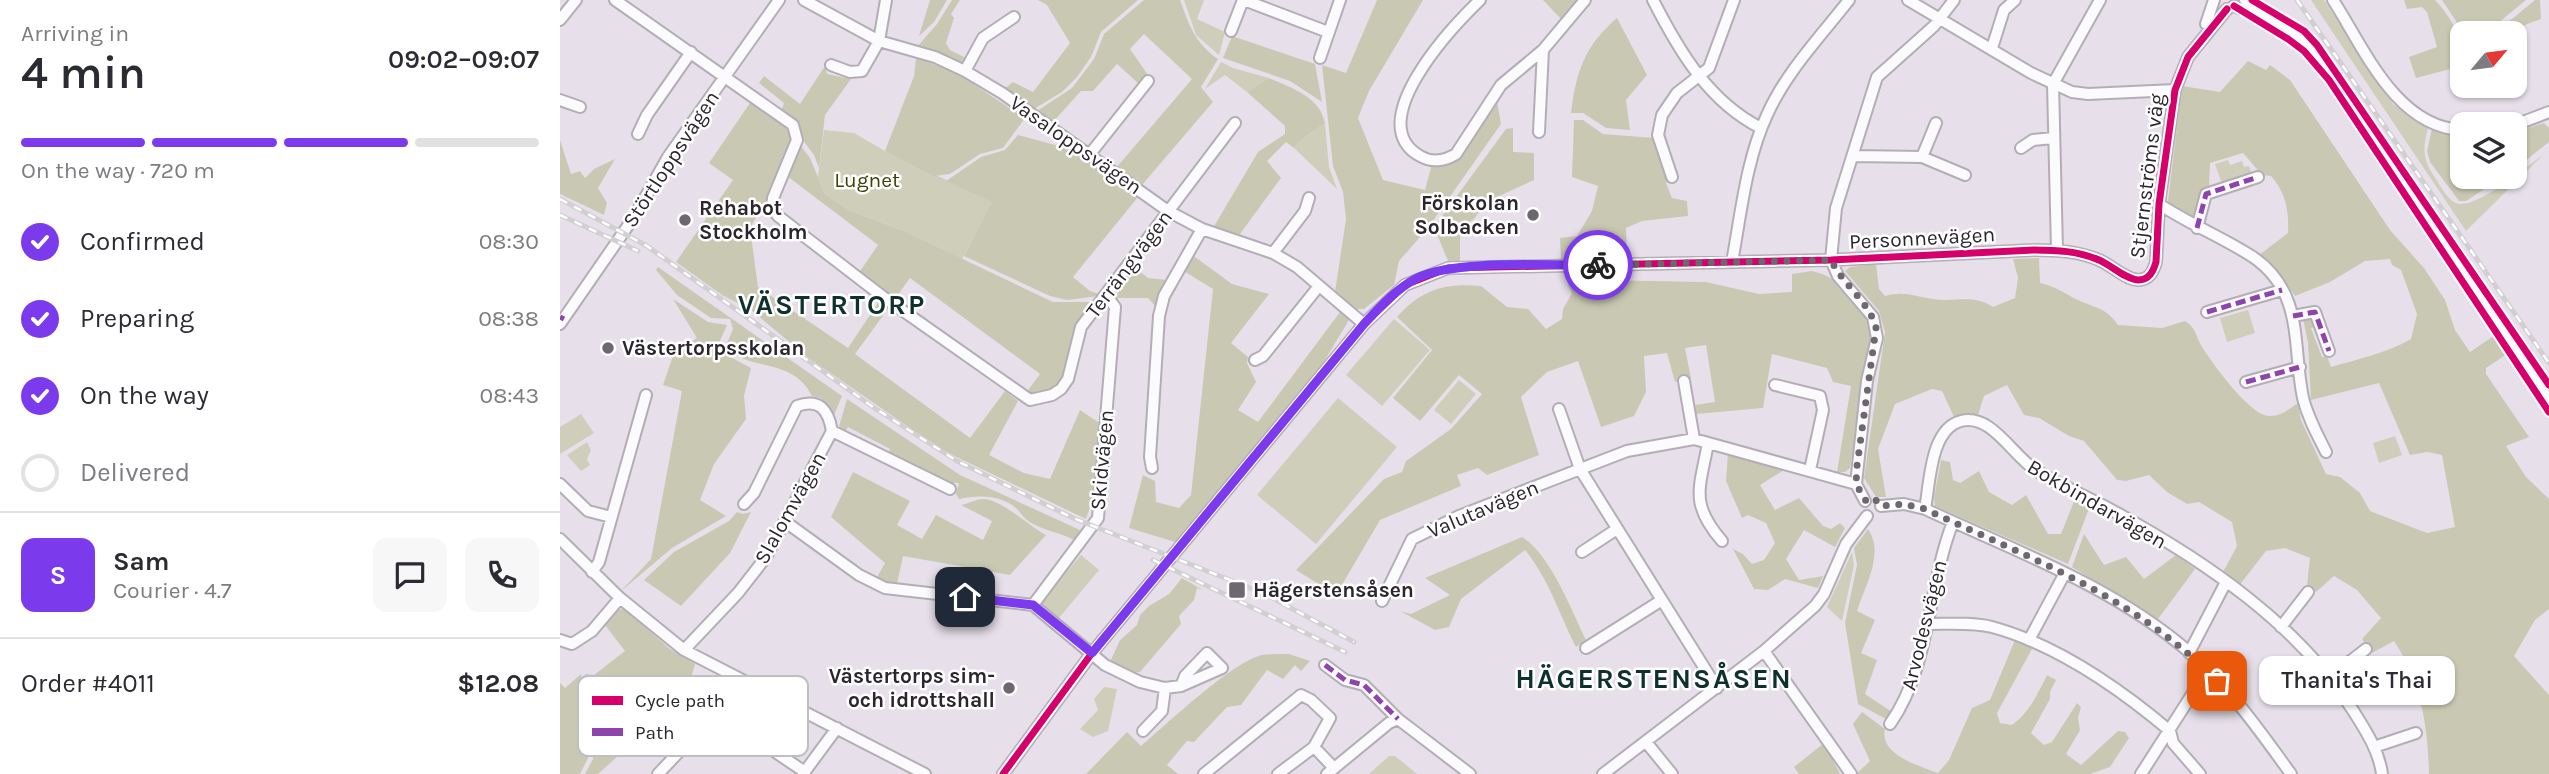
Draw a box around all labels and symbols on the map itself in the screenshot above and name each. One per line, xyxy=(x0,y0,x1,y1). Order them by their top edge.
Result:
north arrow xyxy=(2450,21,2527,98)
street label: Störtloppsvägen xyxy=(618,86,724,232)
street label: Vasaloppsvägen xyxy=(1005,91,1147,199)
street label: Stjernströms väg xyxy=(2125,92,2169,260)
park label: Lugnet xyxy=(834,168,900,192)
place label: Förskolan Solbacken xyxy=(1414,191,1519,239)
place label: Rehabot Stockholm xyxy=(699,196,807,244)
street label: Terrängvägen xyxy=(1081,205,1177,323)
marker: Förskolan Solbacken xyxy=(1525,207,1541,223)
marker: Rehabot Stockholm xyxy=(677,212,693,228)
street label: Personnevägen xyxy=(1848,222,1996,254)
courier xyxy=(1563,230,1633,300)
district label: VÄSTERTORP xyxy=(738,288,926,321)
place label: Västertorpsskolan xyxy=(622,336,804,360)
marker: Västertorpsskolan xyxy=(600,340,616,356)
street label: Skidvägen xyxy=(1086,409,1118,511)
street label: Slalomvägen xyxy=(749,448,831,568)
street label: Bokbindarvägen xyxy=(2023,454,2171,554)
street label: Valutavägen xyxy=(1424,475,1542,543)
street label: Arvodesvägen xyxy=(1896,557,1952,693)
pin xyxy=(935,567,995,627)
place label: Hägerstensåsen xyxy=(1253,578,1414,602)
marker: Hägerstensåsen xyxy=(1227,580,1247,600)
pin xyxy=(2187,651,2247,711)
callout: Thanita's Thai xyxy=(2259,656,2455,706)
district label: HÄGERSTENSÅSEN xyxy=(1515,661,1793,695)
place label: Västertorps sim- och idrottshall xyxy=(829,664,995,712)
legend xyxy=(578,676,808,756)
marker: Västertorps sim- och idrottshall xyxy=(1001,680,1017,696)
text: Cycle path xyxy=(635,690,725,712)
text: Path xyxy=(635,722,675,744)

